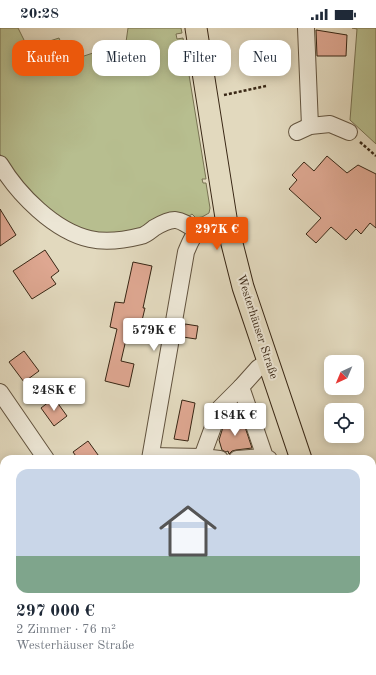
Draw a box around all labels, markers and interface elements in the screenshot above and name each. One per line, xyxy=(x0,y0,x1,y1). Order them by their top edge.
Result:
text: 20:28 xyxy=(20,7,59,22)
chip: Kaufen xyxy=(12,40,84,76)
chip: Mieten xyxy=(92,40,160,76)
chip: Filter xyxy=(168,40,231,76)
chip: Neu xyxy=(239,40,291,76)
pin: 297K € xyxy=(184,217,250,251)
text: 297K € xyxy=(195,223,239,236)
street label: Westerhäuser Straße xyxy=(234,273,280,381)
pin: 579K € xyxy=(121,318,187,352)
text: 579K € xyxy=(132,324,176,337)
north arrow xyxy=(324,355,364,395)
map controls xyxy=(324,355,364,443)
pin: 248K € xyxy=(21,378,87,412)
text: 248K € xyxy=(32,384,76,397)
pin: 184K € xyxy=(202,403,268,437)
button: locate xyxy=(324,403,364,443)
text: 184K € xyxy=(213,409,257,422)
icon: home xyxy=(152,495,224,567)
text: 297 000 € xyxy=(16,603,95,620)
text: 2 Zimmer · 76 m² xyxy=(16,623,116,636)
text: Westerhäuser Straße xyxy=(16,639,134,652)

